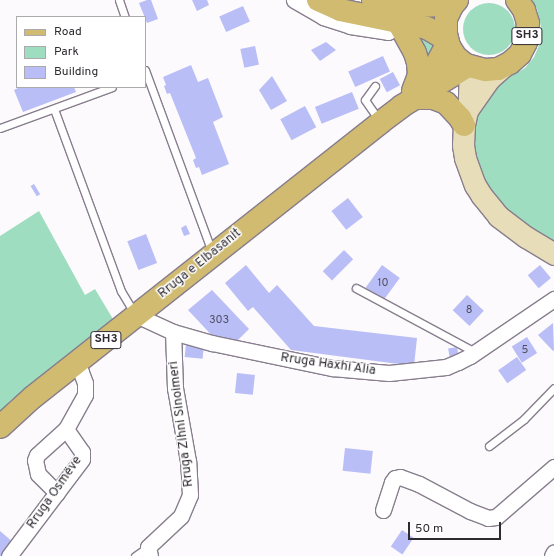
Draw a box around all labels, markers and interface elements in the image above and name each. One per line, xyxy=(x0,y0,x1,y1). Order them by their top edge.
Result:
legend xyxy=(16,16,146,88)
text: Road xyxy=(54,24,82,40)
road number: SH3 xyxy=(511,26,543,46)
text: Park xyxy=(54,44,79,60)
text: Building xyxy=(54,64,98,80)
street label: Rruga e Elbasanit xyxy=(155,226,245,302)
house number: 10 xyxy=(377,276,389,290)
house number: 8 xyxy=(466,303,472,317)
house number: 303 xyxy=(209,313,229,327)
road number: SH3 xyxy=(90,330,122,350)
house number: 5 xyxy=(522,343,528,357)
street label: Rruga Haxhi Alia xyxy=(279,351,377,379)
street label: Rruga Zihni Sinoimeri xyxy=(167,360,197,488)
street label: Rruga Osmëve xyxy=(24,454,86,532)
scale bar xyxy=(410,514,503,540)
text: 50 m xyxy=(415,521,443,537)

